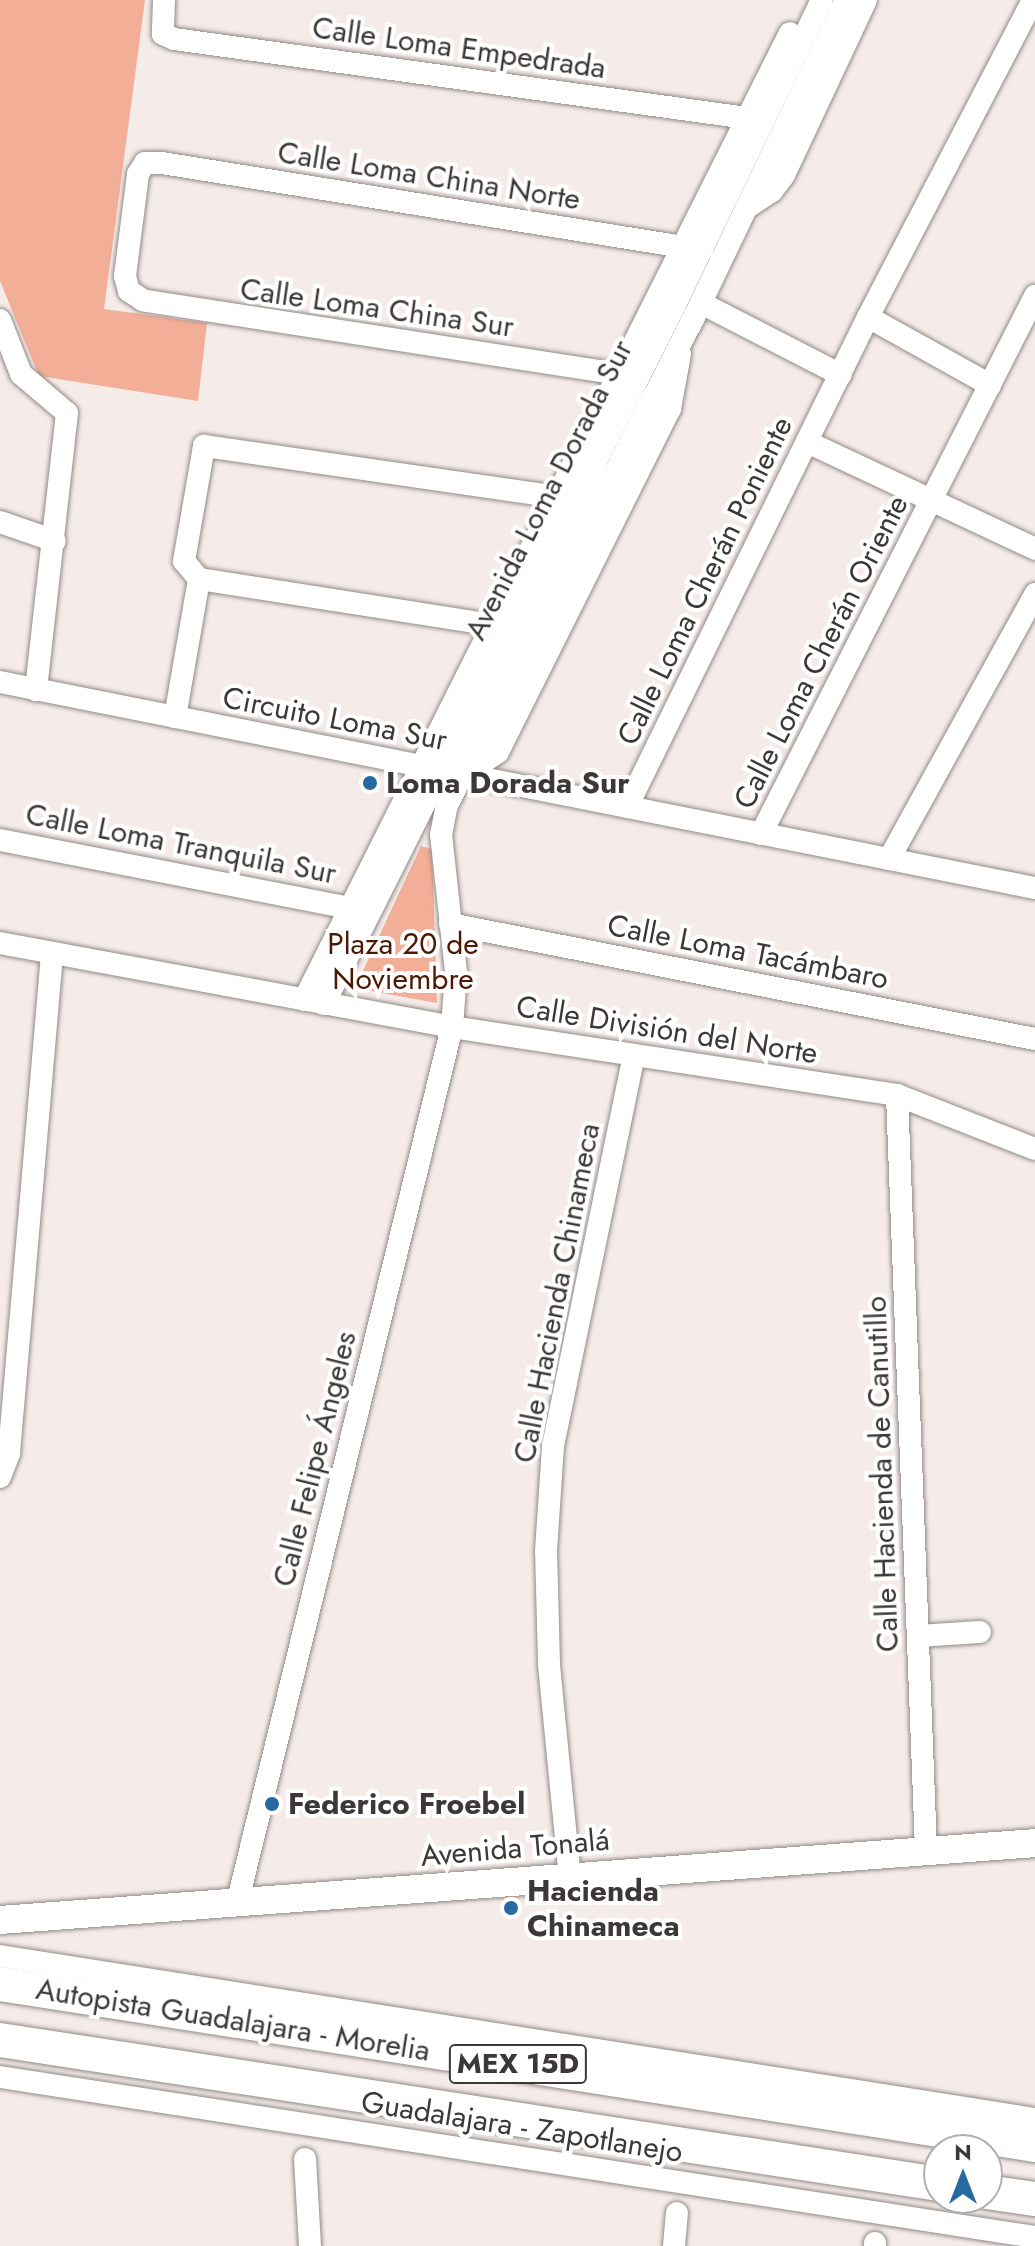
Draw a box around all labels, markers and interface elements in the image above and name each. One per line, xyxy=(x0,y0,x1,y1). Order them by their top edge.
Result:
street label: Calle Loma Empedrada xyxy=(310,10,608,86)
street label: Calle Loma China Norte xyxy=(275,134,583,218)
street label: Calle Loma China Sur xyxy=(238,271,516,345)
street label: Avenida Loma Dorada Sur xyxy=(458,334,640,646)
street label: Calle Loma Cherán Poniente xyxy=(610,411,800,751)
street label: Calle Loma Cherán Oriente xyxy=(726,489,916,815)
street label: Circuito Loma Sur xyxy=(220,680,450,758)
place label: Loma Dorada Sur xyxy=(386,765,630,801)
marker: Loma Dorada Sur xyxy=(361,774,379,792)
street label: Calle Loma Tranquila Sur xyxy=(23,796,339,892)
street label: Calle Loma Tacámbaro xyxy=(605,907,891,997)
park label: Plaza 20 de Noviembre xyxy=(327,926,479,996)
street label: Calle División del Norte xyxy=(514,988,820,1072)
street label: Calle Hacienda Chinameca xyxy=(506,1120,608,1466)
street label: Calle Hacienda de Canutillo xyxy=(858,1295,906,1653)
street label: Calle Felipe Ángeles xyxy=(266,1328,364,1590)
place label: Federico Froebel xyxy=(288,1786,525,1822)
marker: Federico Froebel xyxy=(263,1795,281,1813)
street label: Avenida Tonalá xyxy=(419,1822,611,1874)
place label: Hacienda Chinameca xyxy=(527,1873,680,1944)
marker: Hacienda Chinameca xyxy=(502,1899,520,1917)
street label: Autopista Guadalajara - Morelia xyxy=(33,1971,433,2069)
road number: MEX 15D xyxy=(448,2040,588,2088)
street label: Guadalajara - Zapotlanejo xyxy=(359,2084,685,2170)
north arrow xyxy=(923,2134,1003,2214)
text: N xyxy=(954,2136,972,2168)

